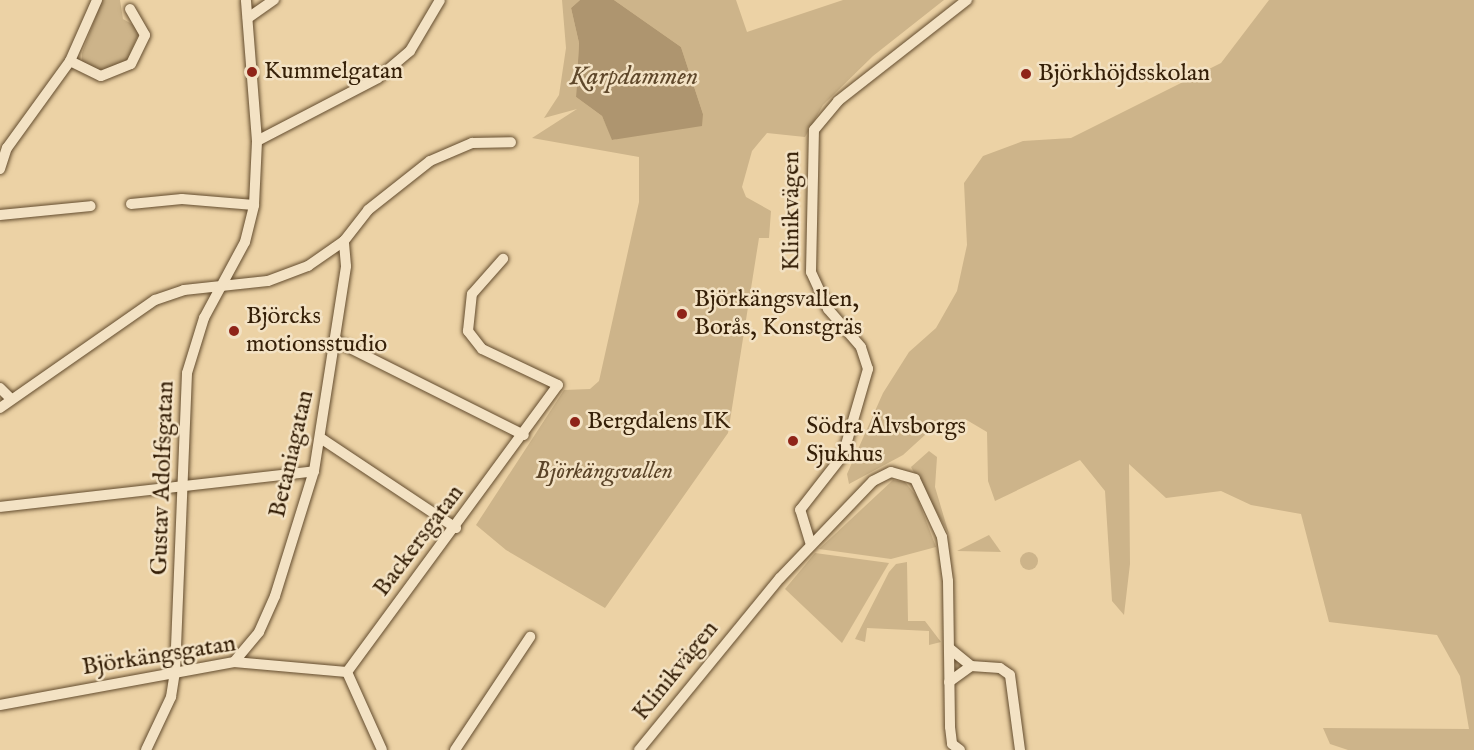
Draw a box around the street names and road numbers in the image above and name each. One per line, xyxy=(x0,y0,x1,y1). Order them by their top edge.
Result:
street label: Klinikvägen xyxy=(778,151,806,271)
street label: Gustav Adolfsgatan xyxy=(145,380,181,576)
street label: Betaniagatan xyxy=(263,387,321,521)
street label: Backersgatan xyxy=(368,480,470,602)
street label: Klinikvägen xyxy=(627,615,725,727)
street label: Björkängsgatan xyxy=(80,630,238,682)

